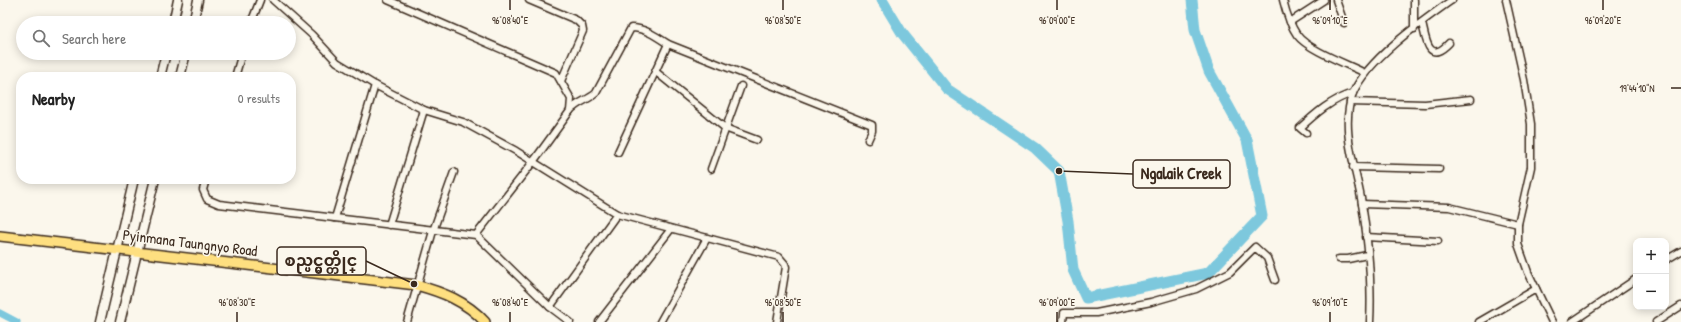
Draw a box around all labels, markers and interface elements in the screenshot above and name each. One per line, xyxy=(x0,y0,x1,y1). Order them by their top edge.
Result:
text: 96°08'40"E xyxy=(492,14,529,27)
text: 96°08'50"E xyxy=(765,14,802,27)
text: 96°09'00"E xyxy=(1039,14,1076,27)
text: 96°09'10"E xyxy=(1312,14,1348,27)
text: 96°09'20"E xyxy=(1585,14,1622,27)
search box xyxy=(16,16,296,60)
icon: search xyxy=(30,27,52,49)
text: Search here xyxy=(62,28,126,49)
text: 19°44'10"N xyxy=(1619,82,1655,95)
text: Nearby xyxy=(32,87,75,110)
text: 0 results xyxy=(238,89,280,107)
callout: Ngalaik Creek xyxy=(1133,160,1230,188)
text: Ngalaik Creek xyxy=(1141,162,1222,185)
street label: Pyinmana Taungnyo Road xyxy=(122,224,259,261)
map controls xyxy=(1633,238,1669,310)
button: + xyxy=(1633,238,1669,274)
callout: စည္ပင္မွတ္တိုင္ xyxy=(277,247,366,275)
text: စည္ပင္မွတ္တိုင္ xyxy=(285,249,357,274)
button: − xyxy=(1633,274,1669,310)
text: 96°08'30"E xyxy=(219,296,256,309)
text: 96°08'40"E xyxy=(492,296,529,309)
text: 96°08'50"E xyxy=(765,296,802,309)
text: 96°09'00"E xyxy=(1039,296,1076,309)
text: 96°09'10"E xyxy=(1312,296,1348,309)

